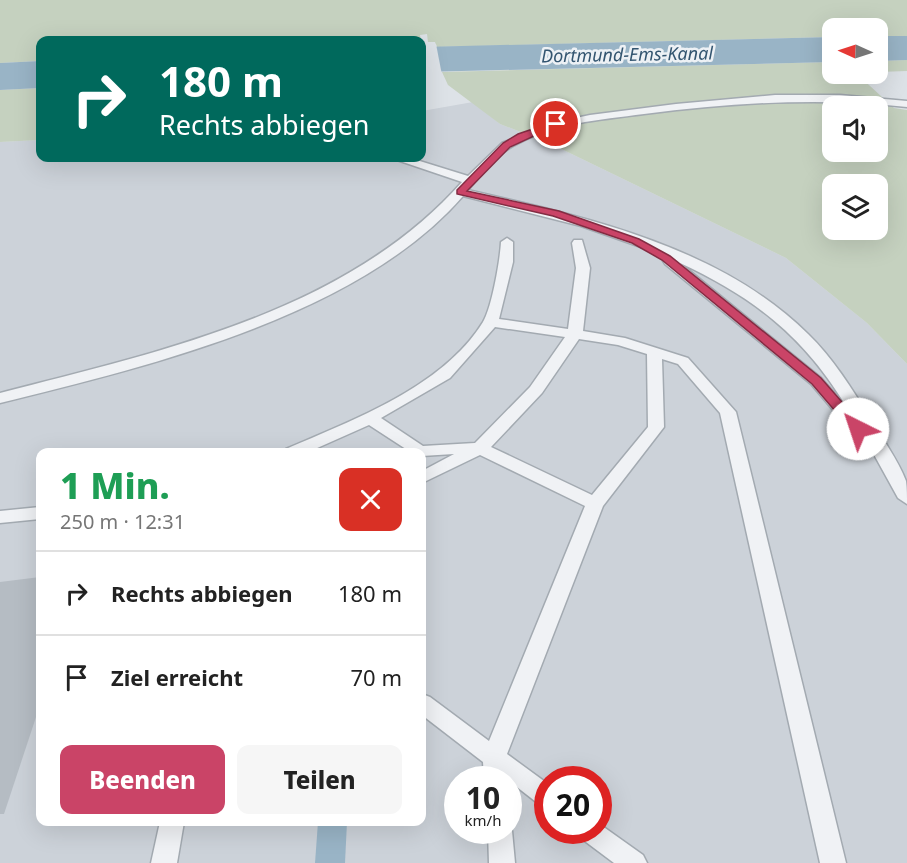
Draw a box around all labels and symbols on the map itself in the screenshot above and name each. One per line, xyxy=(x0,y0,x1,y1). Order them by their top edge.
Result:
north arrow xyxy=(822,18,888,84)
water label: Dortmund-Ems-Kanal xyxy=(541,40,714,67)
pin xyxy=(530,98,581,149)
position arrow xyxy=(826,397,890,461)
speed limit sign: 20 xyxy=(534,766,612,844)

